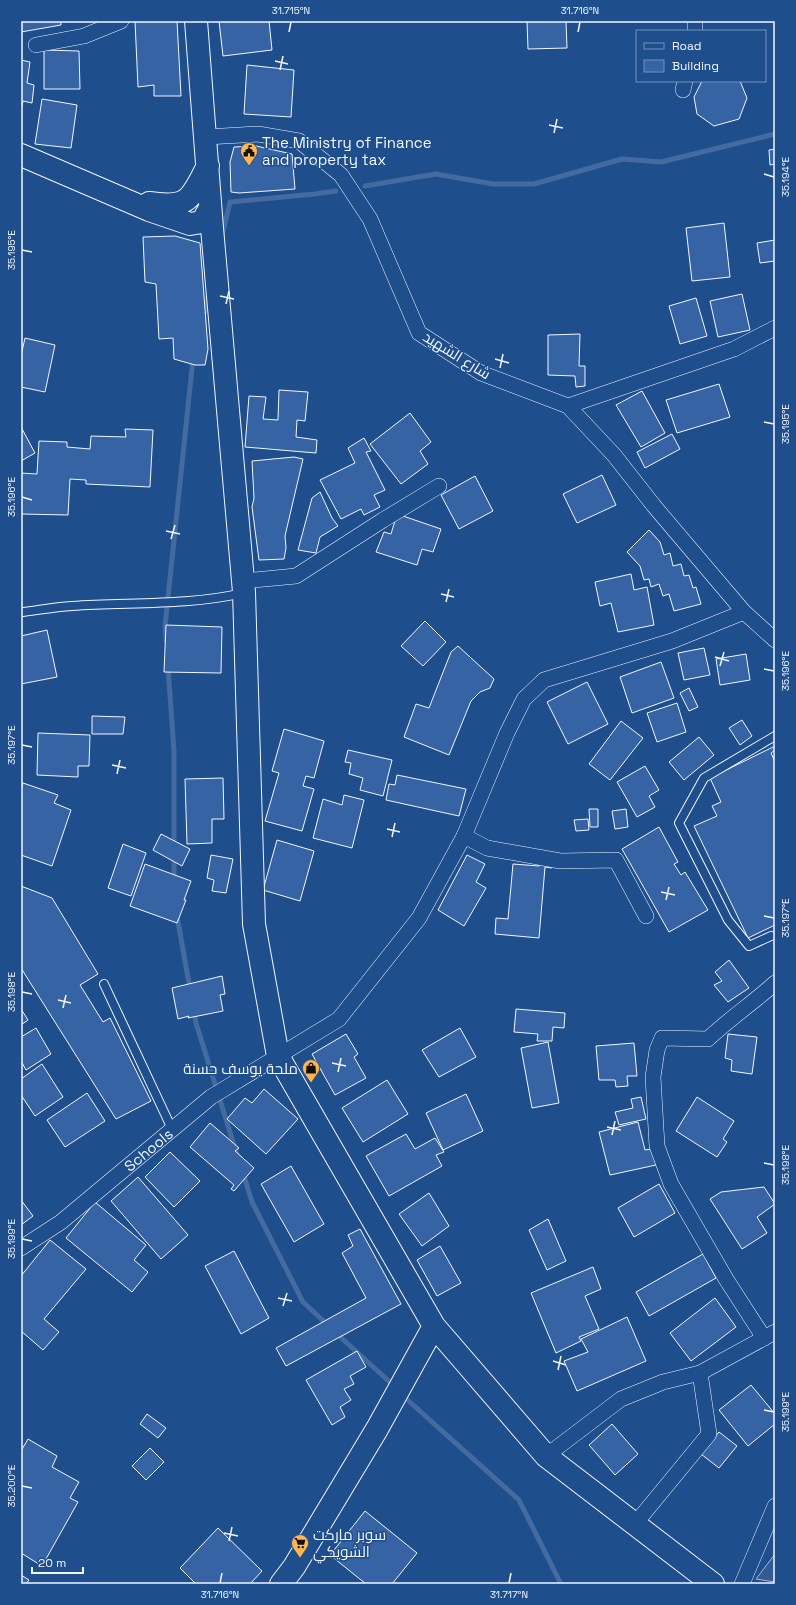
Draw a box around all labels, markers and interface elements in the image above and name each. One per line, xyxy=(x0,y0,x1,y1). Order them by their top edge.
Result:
text: 31.715°N xyxy=(272,4,310,17)
text: 31.716°N xyxy=(561,4,599,17)
legend xyxy=(636,30,766,82)
text: Road xyxy=(672,38,701,54)
text: Building xyxy=(672,58,719,74)
place label: The Ministry of Finance and property tax xyxy=(262,133,432,169)
public building icon: The Ministry of Finance and property tax xyxy=(239,141,259,166)
text: 35.194°E xyxy=(779,157,792,197)
text: 35.195°E xyxy=(5,230,18,270)
street label: شارع الشهيد xyxy=(419,327,494,385)
text: 35.195°E xyxy=(779,404,792,444)
text: 35.196°E xyxy=(5,477,18,517)
text: 35.196°E xyxy=(779,651,792,691)
text: 35.197°E xyxy=(5,725,18,765)
text: 35.197°E xyxy=(779,898,792,938)
text: 35.198°E xyxy=(5,972,18,1012)
shop icon: ملحة يوسف حسنة xyxy=(301,1058,321,1083)
place label: ملحة يوسف حسنة xyxy=(183,1059,298,1078)
street label: Schools xyxy=(120,1124,176,1175)
text: 35.198°E xyxy=(779,1145,792,1185)
text: 35.199°E xyxy=(5,1219,18,1259)
text: 35.199°E xyxy=(779,1392,792,1432)
text: 35.200°E xyxy=(5,1464,18,1507)
place label: سوبر ماركت الشويكي xyxy=(313,1525,386,1564)
supermarket icon: سوبر ماركت الشويكي xyxy=(290,1533,310,1558)
scale bar xyxy=(32,1549,83,1575)
text: 20 m xyxy=(38,1555,66,1571)
text: 31.716°N xyxy=(201,1588,239,1601)
text: 31.717°N xyxy=(490,1588,528,1601)

